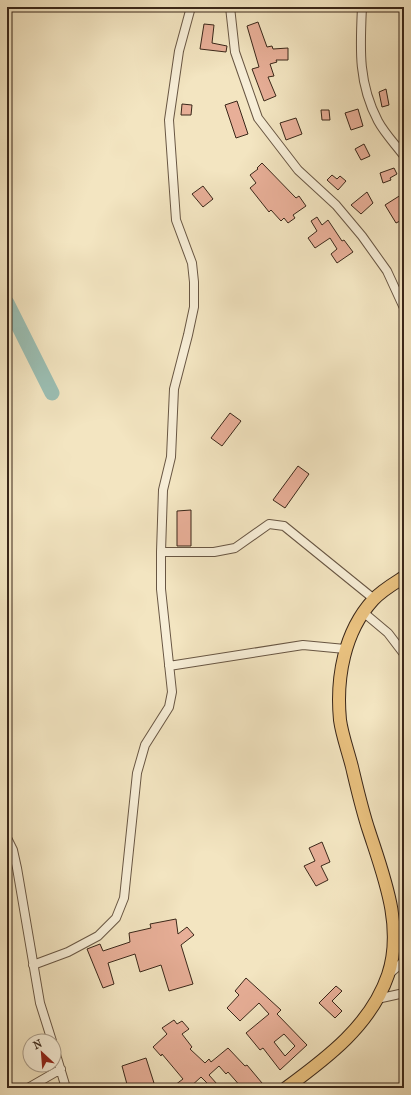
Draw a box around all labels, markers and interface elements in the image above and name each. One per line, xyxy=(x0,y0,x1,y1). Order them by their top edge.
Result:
north arrow xyxy=(22,1033,62,1073)
text: N xyxy=(31,1037,45,1052)

